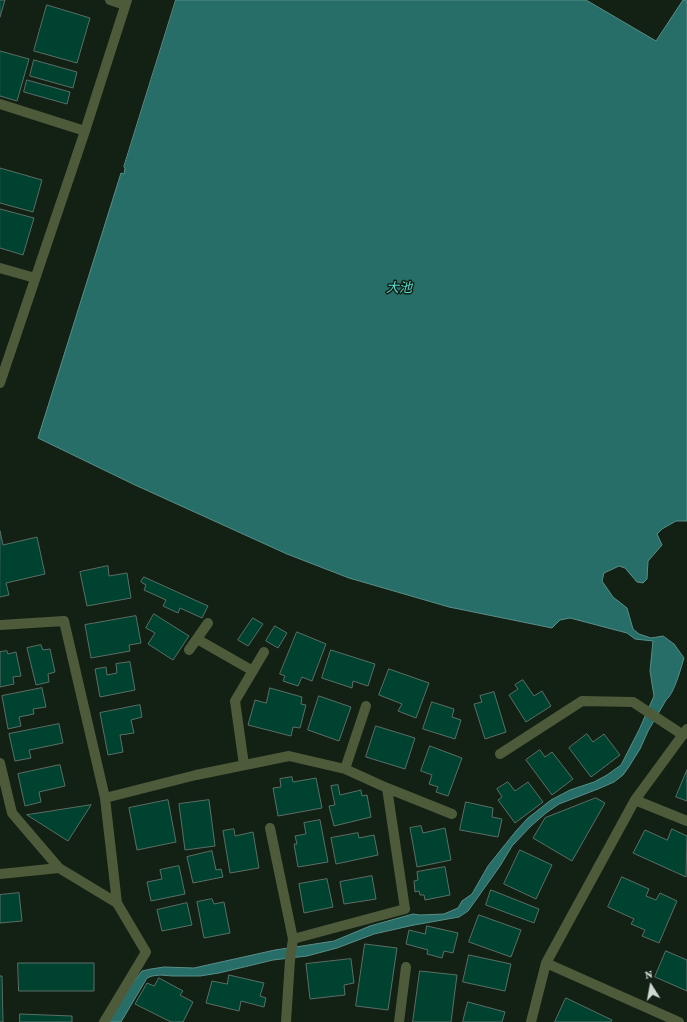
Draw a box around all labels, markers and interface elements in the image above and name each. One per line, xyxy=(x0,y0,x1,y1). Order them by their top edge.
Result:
water label: 大池 xyxy=(386,280,412,296)
north arrow xyxy=(631,966,671,1006)
text: N xyxy=(644,968,654,981)

